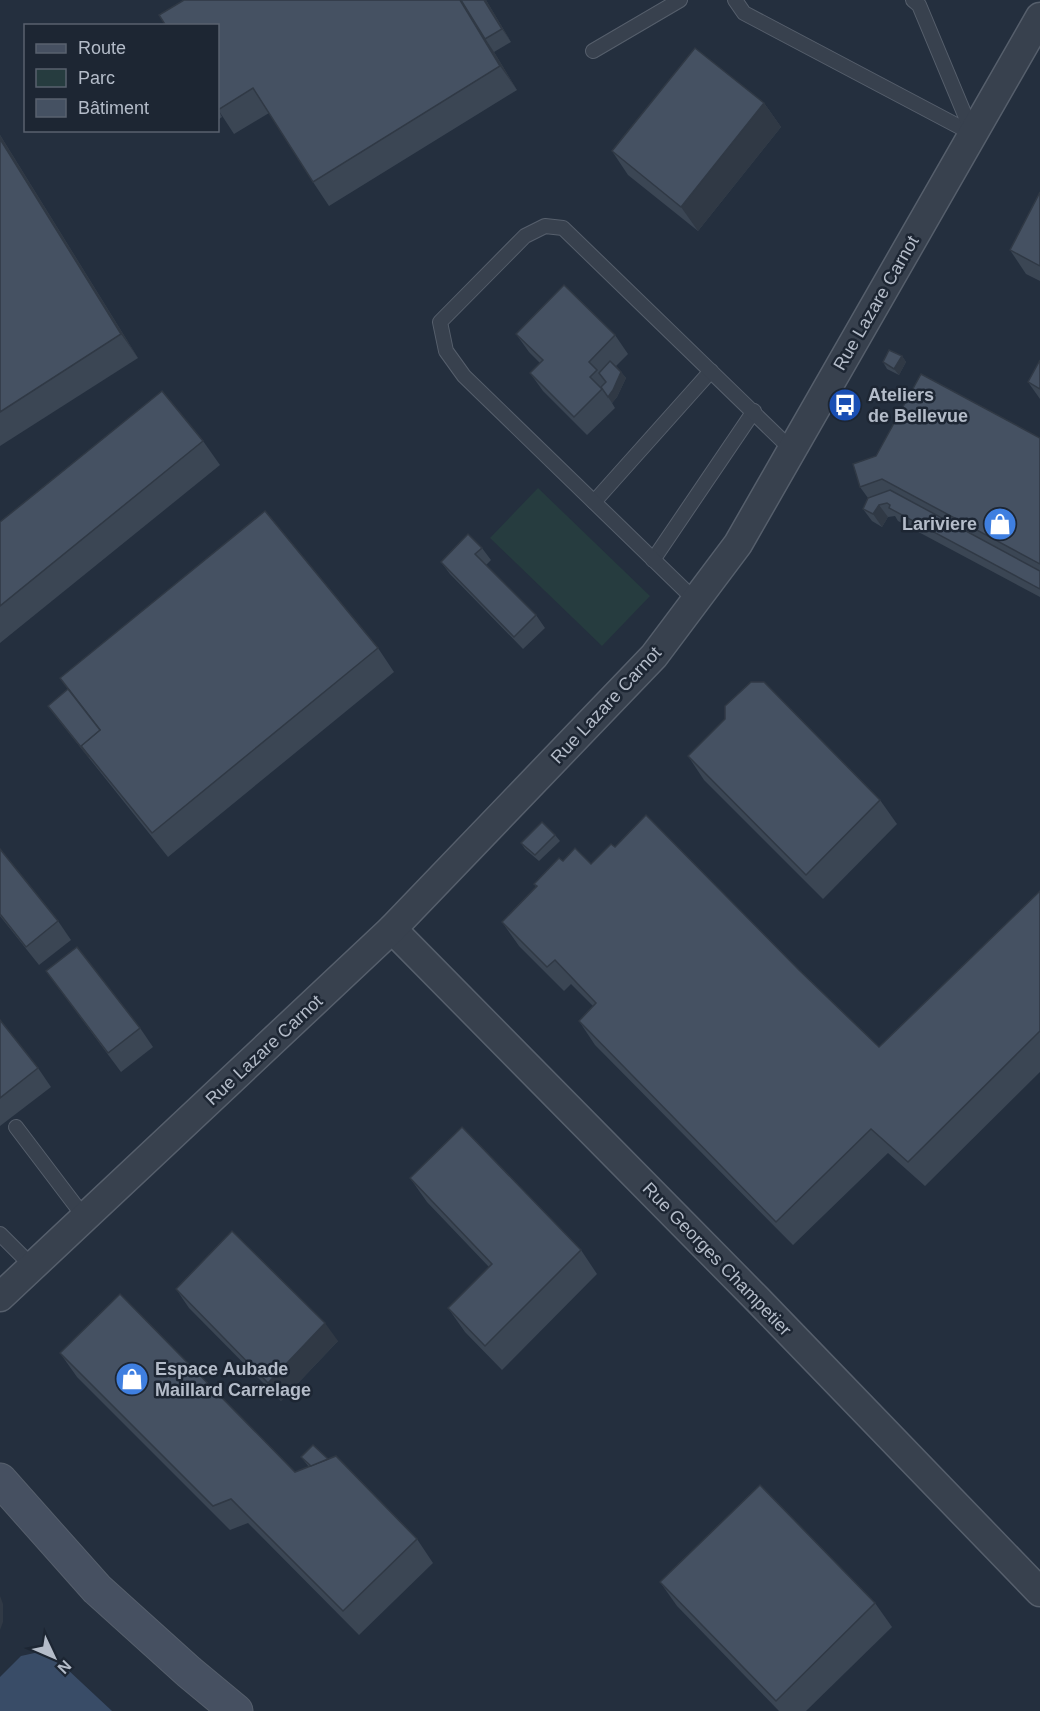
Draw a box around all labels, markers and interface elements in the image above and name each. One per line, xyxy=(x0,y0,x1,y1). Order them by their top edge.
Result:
legend xyxy=(24,24,219,132)
text: Route xyxy=(78,38,126,58)
text: Parc xyxy=(78,68,115,88)
text: Bâtiment xyxy=(78,98,149,118)
street label: Rue Lazare Carnot xyxy=(829,232,923,374)
place label: Ateliers de Bellevue xyxy=(868,385,968,426)
bus stop icon: Ateliers de Bellevue xyxy=(827,387,863,423)
shop icon: Lariviere xyxy=(982,506,1018,542)
place label: Lariviere xyxy=(902,514,977,534)
street label: Rue Lazare Carnot xyxy=(547,643,665,767)
street label: Rue Lazare Carnot xyxy=(202,991,326,1109)
street label: Rue Georges Champetier xyxy=(639,1178,795,1340)
place label: Espace Aubade Maillard Carrelage xyxy=(155,1359,311,1400)
shop icon: Espace Aubade Maillard Carrelage xyxy=(114,1361,150,1397)
north arrow xyxy=(24,1627,84,1687)
text: N xyxy=(54,1657,75,1677)

